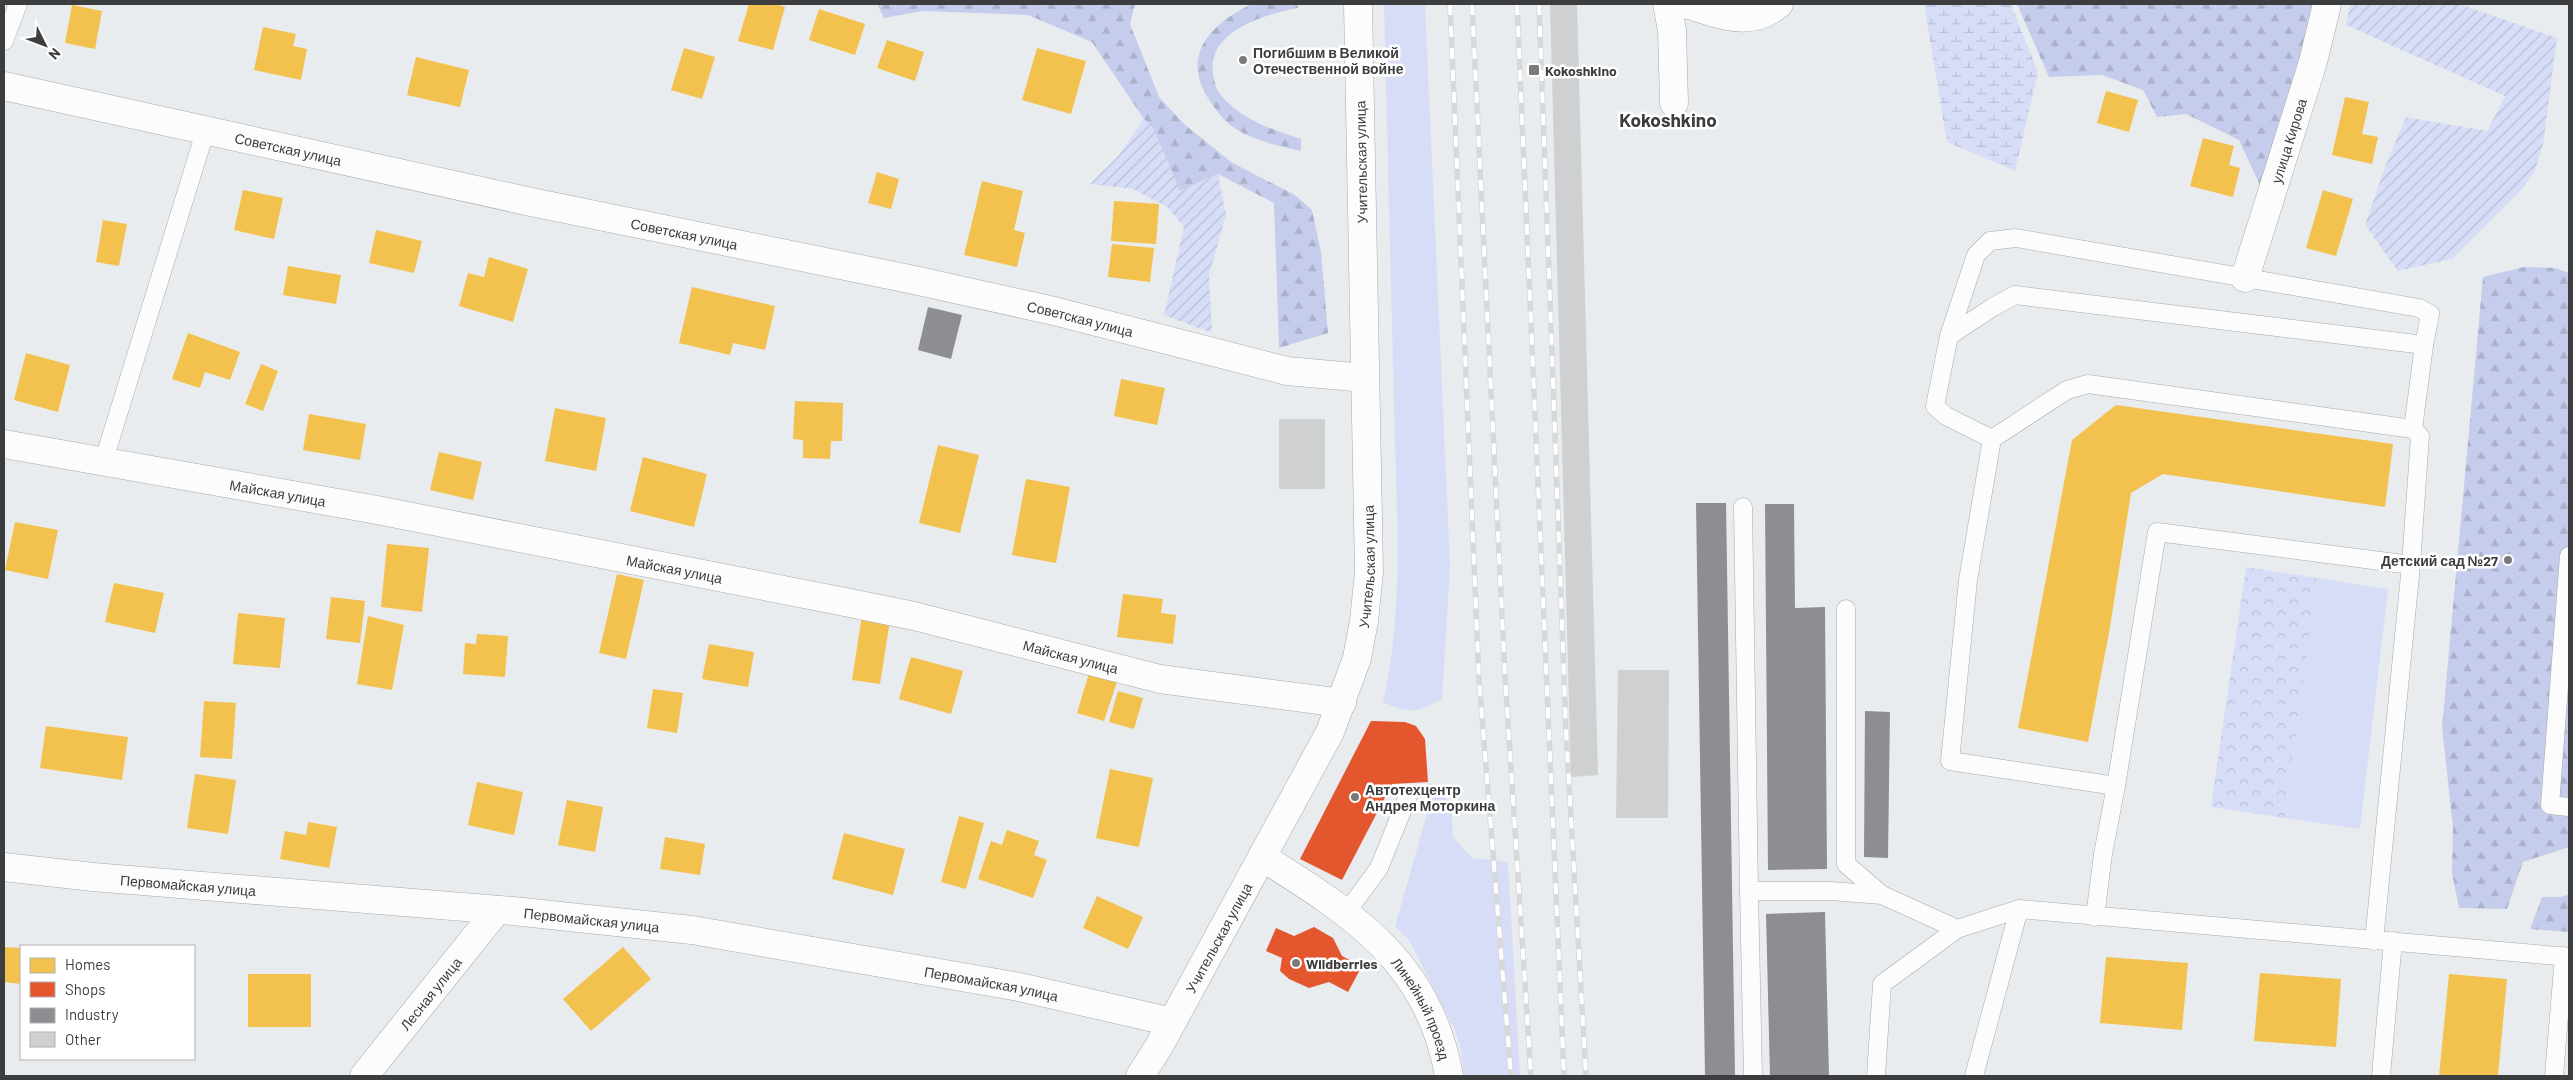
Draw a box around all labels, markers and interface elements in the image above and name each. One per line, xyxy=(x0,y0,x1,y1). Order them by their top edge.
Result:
north arrow xyxy=(20,20,70,70)
place label: Погибшим в Великой Отечественной войне xyxy=(1253,44,1404,77)
text: N xyxy=(46,45,64,63)
marker: Погибшим в Великой Отечественной войне xyxy=(1237,54,1249,66)
place label: Kokoshkino xyxy=(1545,62,1617,79)
marker: Kokoshkino xyxy=(1527,63,1541,77)
street label: улица Кирова xyxy=(2267,96,2310,185)
street label: Учительская улица xyxy=(1351,100,1371,224)
district label: Kokoshkino xyxy=(1619,108,1717,131)
street label: Советская улица xyxy=(233,128,343,169)
street label: Советская улица xyxy=(629,214,740,252)
street label: Советская улица xyxy=(1025,297,1135,340)
street label: Майская улица xyxy=(228,476,327,509)
street label: Учительская улица xyxy=(1354,505,1378,630)
street label: Майская улица xyxy=(625,551,724,586)
place label: Детский сад №27 xyxy=(2381,552,2498,569)
marker: Детский сад №27 xyxy=(2502,554,2514,566)
street label: Майская улица xyxy=(1021,636,1120,677)
place label: Автотехцентр Андрея Моторкина xyxy=(1365,781,1495,814)
marker: Автотехцентр Андрея Моторкина xyxy=(1349,791,1361,803)
street label: Первомайская улица xyxy=(120,871,257,899)
street label: Учительская улица xyxy=(1181,879,1255,996)
street label: Первомайская улица xyxy=(523,904,660,935)
legend xyxy=(20,945,195,1060)
street label: Лесная улица xyxy=(396,953,465,1033)
street label: Линейный проезд xyxy=(1388,954,1454,1062)
text: Homes xyxy=(65,955,110,973)
place label: Wildberries xyxy=(1306,955,1378,972)
marker: Wildberries xyxy=(1290,957,1302,969)
street label: Первомайская улица xyxy=(923,962,1060,1004)
text: Shops xyxy=(65,980,105,998)
text: Industry xyxy=(65,1005,119,1023)
text: Other xyxy=(65,1030,102,1048)

